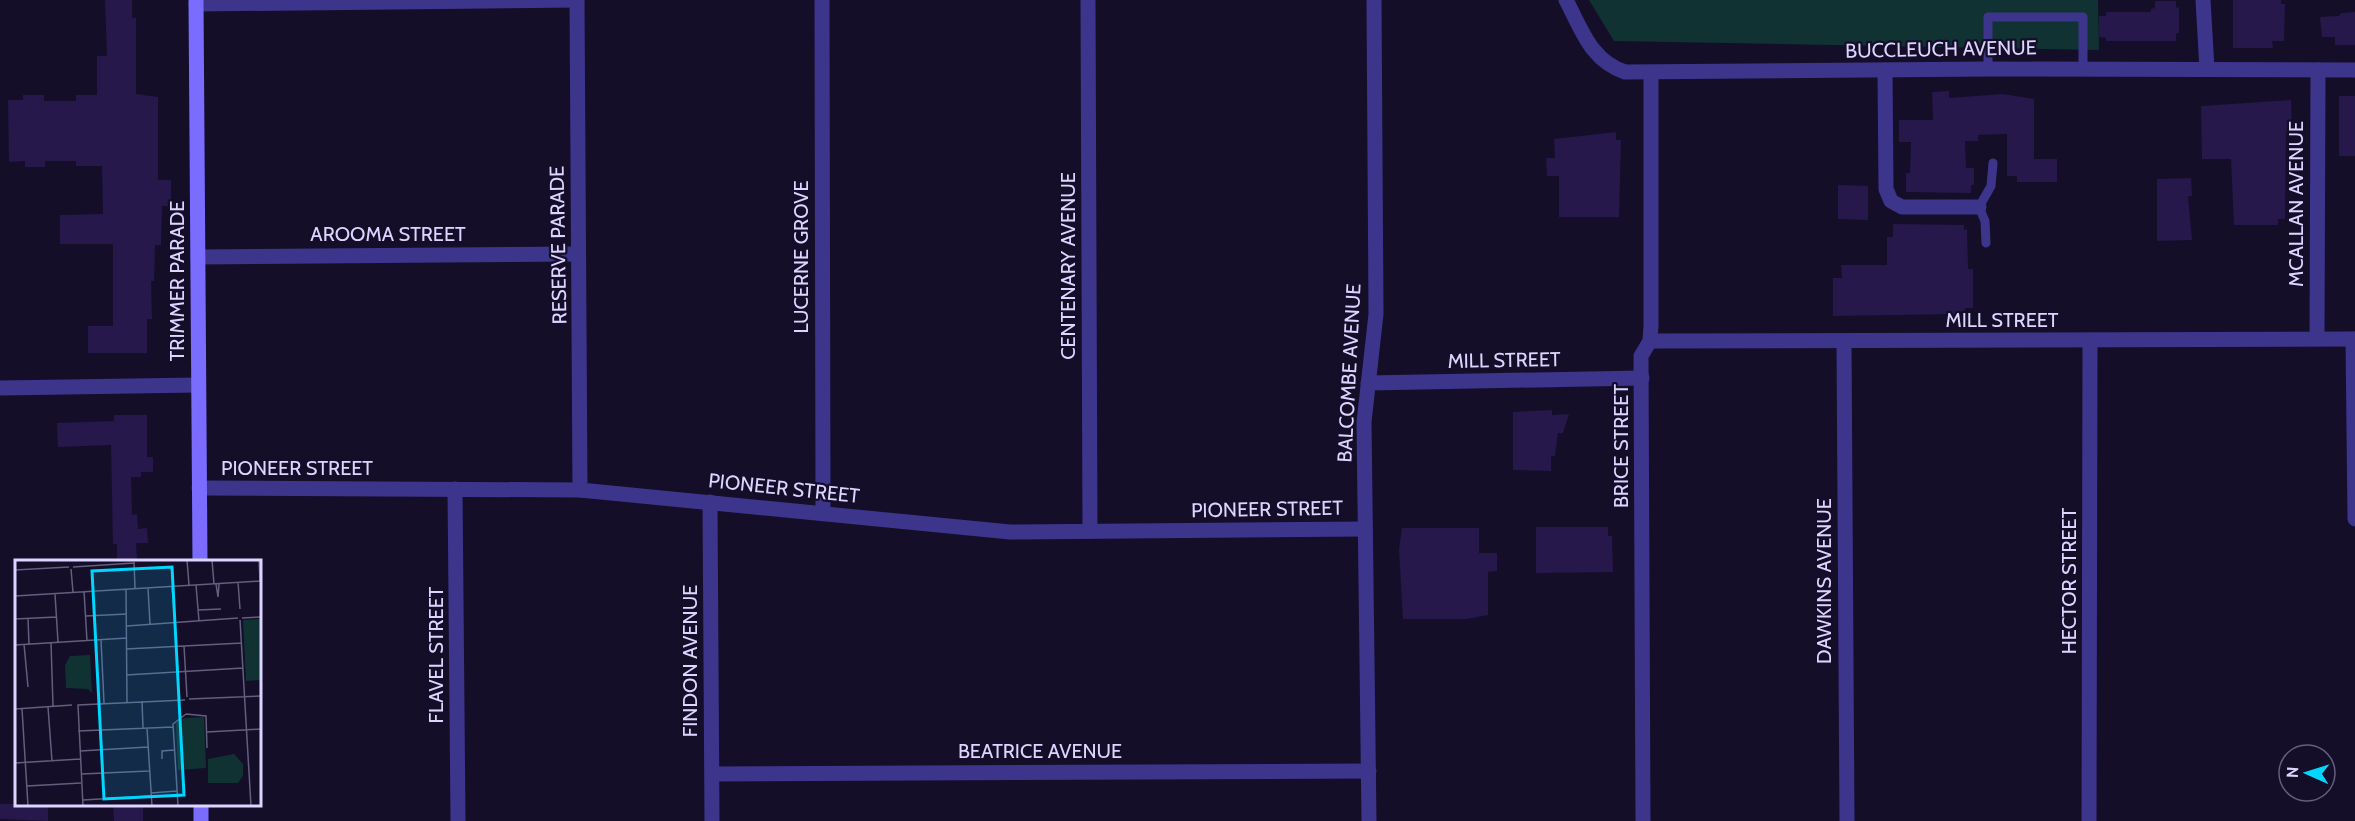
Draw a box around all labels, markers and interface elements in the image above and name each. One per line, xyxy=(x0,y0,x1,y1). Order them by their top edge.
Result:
street label: BUCCLEUCH AVENUE xyxy=(1845,35,2037,63)
street label: MCALLAN AVENUE xyxy=(2284,121,2308,287)
street label: RESERVE PARADE xyxy=(545,165,571,325)
street label: CENTENARY AVENUE xyxy=(1056,172,1080,360)
street label: LUCERNE GROVE xyxy=(789,180,813,334)
street label: TRIMMER PARADE xyxy=(165,201,189,361)
street label: AROOMA STREET xyxy=(310,222,466,246)
street label: BALCOMBE AVENUE xyxy=(1332,283,1366,463)
street label: MILL STREET xyxy=(1946,308,2059,332)
street label: MILL STREET xyxy=(1447,347,1561,373)
street label: BRICE STREET xyxy=(1609,384,1633,508)
street label: PIONEER STREET xyxy=(221,456,373,480)
street label: PIONEER STREET xyxy=(707,468,861,508)
street label: PIONEER STREET xyxy=(1191,496,1344,522)
street label: DAWKINS AVENUE xyxy=(1812,498,1836,664)
street label: HECTOR STREET xyxy=(2057,507,2081,654)
inset map xyxy=(15,560,261,806)
street label: FINDON AVENUE xyxy=(678,585,702,737)
street label: FLAVEL STREET xyxy=(424,586,448,723)
street label: BEATRICE AVENUE xyxy=(958,739,1122,763)
north arrow xyxy=(2277,743,2337,803)
text: N xyxy=(2283,766,2302,778)

